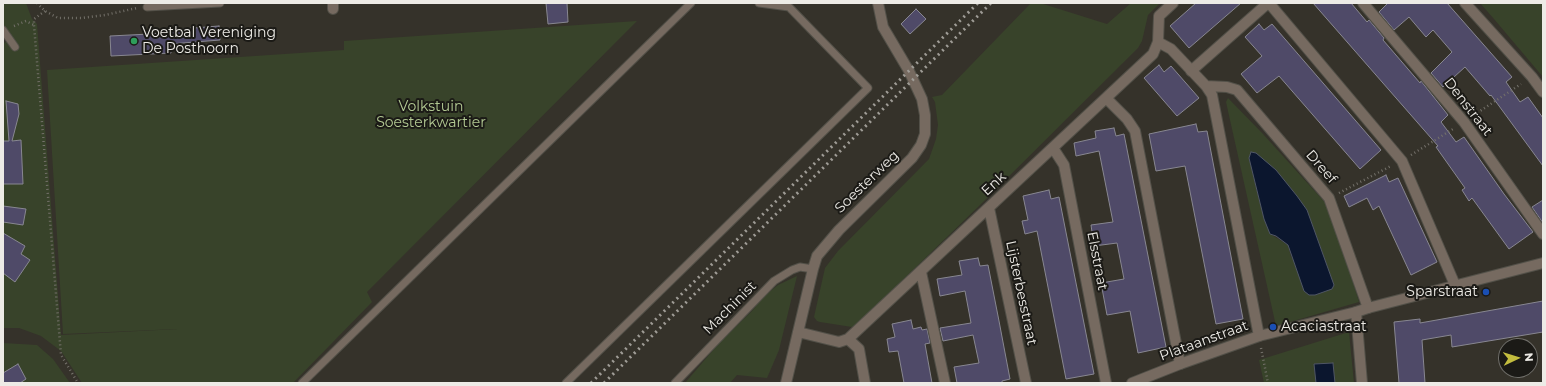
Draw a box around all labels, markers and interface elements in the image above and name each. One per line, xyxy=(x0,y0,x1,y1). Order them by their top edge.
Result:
place label: Voetbal Vereniging De Posthoorn xyxy=(142,25,276,58)
marker: Voetbal Vereniging De Posthoorn xyxy=(129,36,139,46)
street label: Denstraat xyxy=(1440,75,1496,139)
park label: Volkstuin Soesterkwartier xyxy=(376,99,486,132)
street label: Soesterweg xyxy=(831,147,903,217)
street label: Dreef xyxy=(1302,147,1340,187)
street label: Enk xyxy=(978,169,1010,199)
street label: Elsstraat xyxy=(1083,230,1111,292)
street label: Lijsterbesstraat xyxy=(1002,239,1040,347)
street label: Machinist xyxy=(700,278,760,338)
place label: Sparstraat xyxy=(1406,284,1478,300)
marker: Sparstraat xyxy=(1481,287,1491,297)
street label: Plataanstraat xyxy=(1157,317,1251,365)
place label: Acaciastraat xyxy=(1281,319,1367,335)
marker: Acaciastraat xyxy=(1268,322,1278,332)
north arrow xyxy=(1498,338,1538,378)
text: N xyxy=(1522,352,1536,362)

